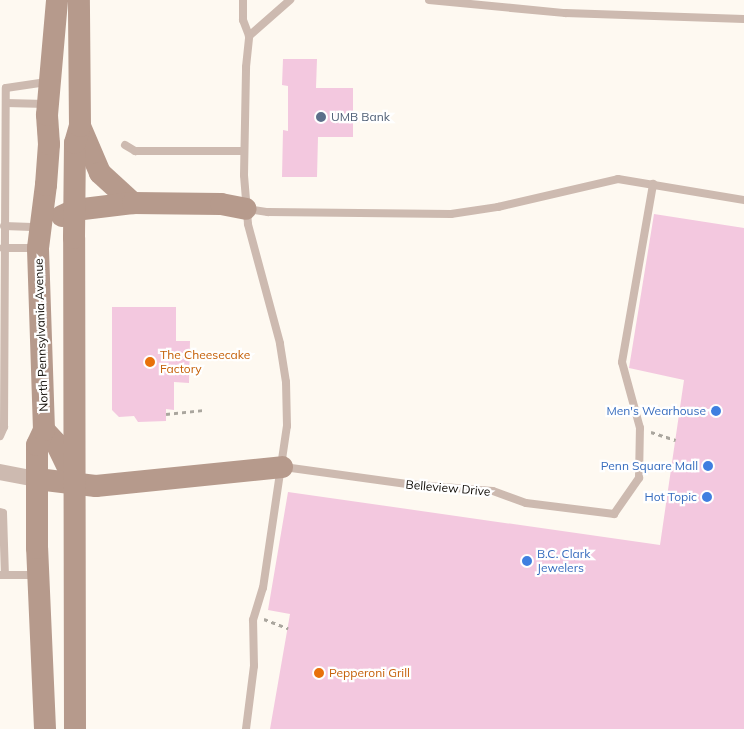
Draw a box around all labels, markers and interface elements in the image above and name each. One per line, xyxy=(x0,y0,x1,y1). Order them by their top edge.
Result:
place label: UMB Bank xyxy=(331,110,390,124)
marker: UMB Bank xyxy=(315,111,327,123)
street label: North Pennsylvania Avenue xyxy=(31,258,51,412)
place label: The Cheesecake Factory xyxy=(160,348,250,376)
marker: The Cheesecake Factory xyxy=(144,356,156,368)
place label: Men's Wearhouse xyxy=(606,404,706,418)
marker: Men's Wearhouse xyxy=(710,405,722,417)
place label: Penn Square Mall xyxy=(601,459,698,473)
marker: Penn Square Mall xyxy=(702,460,714,472)
street label: Belleview Drive xyxy=(405,477,491,499)
place label: Hot Topic xyxy=(645,490,697,504)
marker: Hot Topic xyxy=(701,491,713,503)
place label: B.C. Clark Jewelers xyxy=(537,547,590,575)
marker: B.C. Clark Jewelers xyxy=(521,555,533,567)
place label: Pepperoni Grill xyxy=(329,666,410,680)
marker: Pepperoni Grill xyxy=(313,667,325,679)

